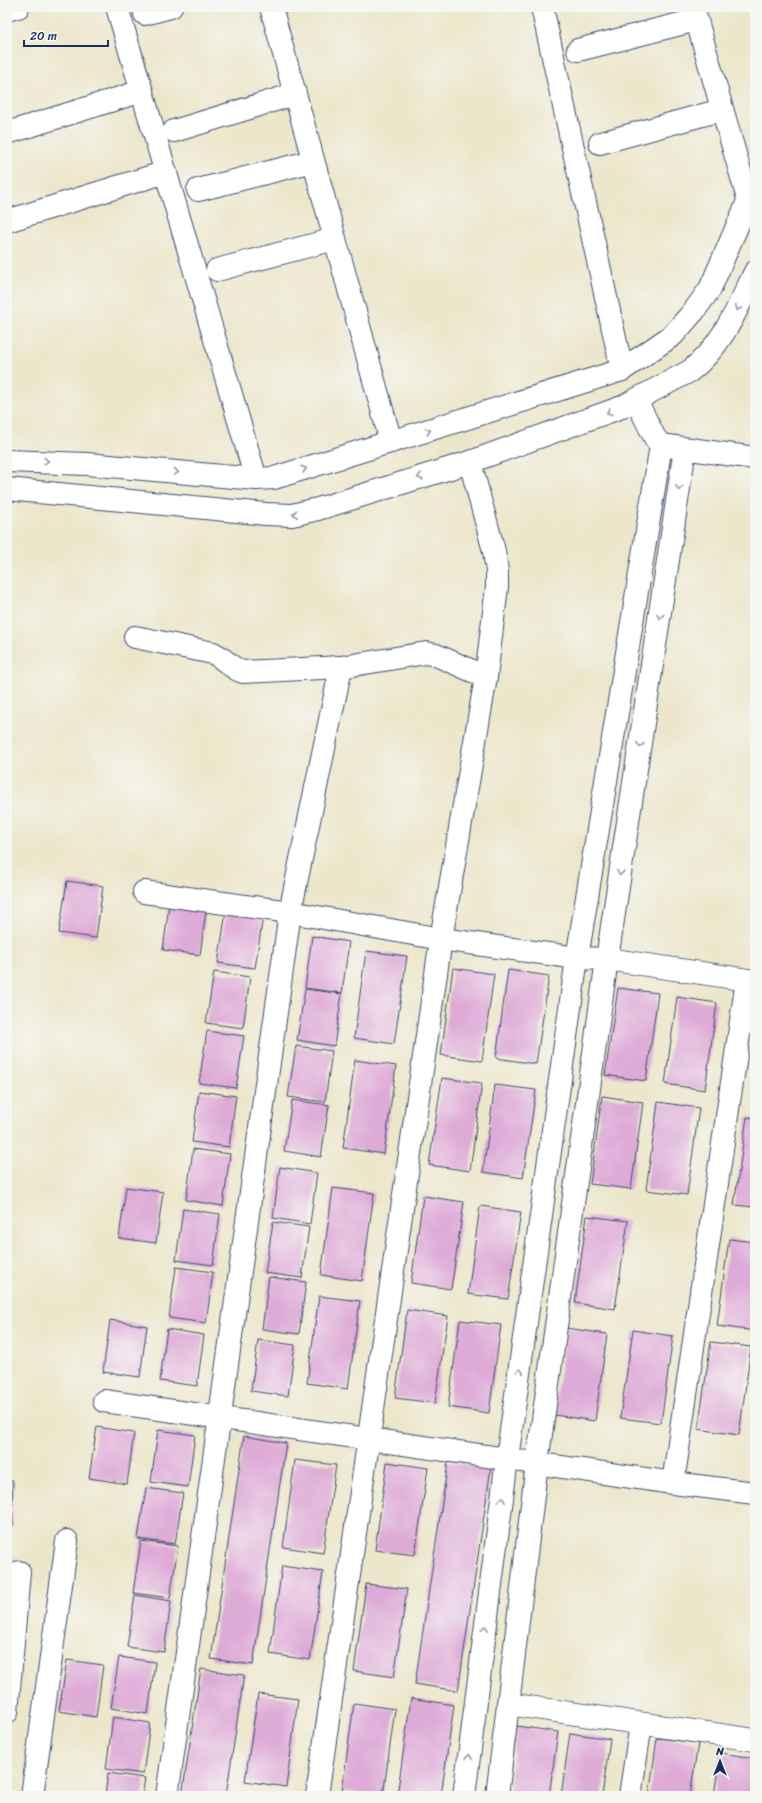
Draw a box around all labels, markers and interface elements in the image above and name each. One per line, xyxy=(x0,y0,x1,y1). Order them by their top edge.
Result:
scale bar xyxy=(24,22,108,48)
text: 20 m xyxy=(30,25,57,47)
one-way arrow xyxy=(735,303,743,311)
one-way arrow xyxy=(605,408,612,416)
one-way arrow xyxy=(425,427,432,436)
one-way arrow xyxy=(43,457,49,465)
one-way arrow xyxy=(300,465,307,474)
one-way arrow xyxy=(172,467,179,476)
one-way arrow xyxy=(416,473,423,481)
one-way arrow xyxy=(676,485,684,491)
one-way arrow xyxy=(292,509,298,518)
one-way arrow xyxy=(656,613,665,620)
one-way arrow xyxy=(636,742,645,748)
one-way arrow xyxy=(616,870,625,877)
one-way arrow xyxy=(515,1368,524,1374)
one-way arrow xyxy=(497,1496,506,1503)
one-way arrow xyxy=(480,1625,489,1631)
north arrow xyxy=(700,1741,740,1781)
text: N xyxy=(715,1742,724,1761)
one-way arrow xyxy=(464,1754,473,1760)

